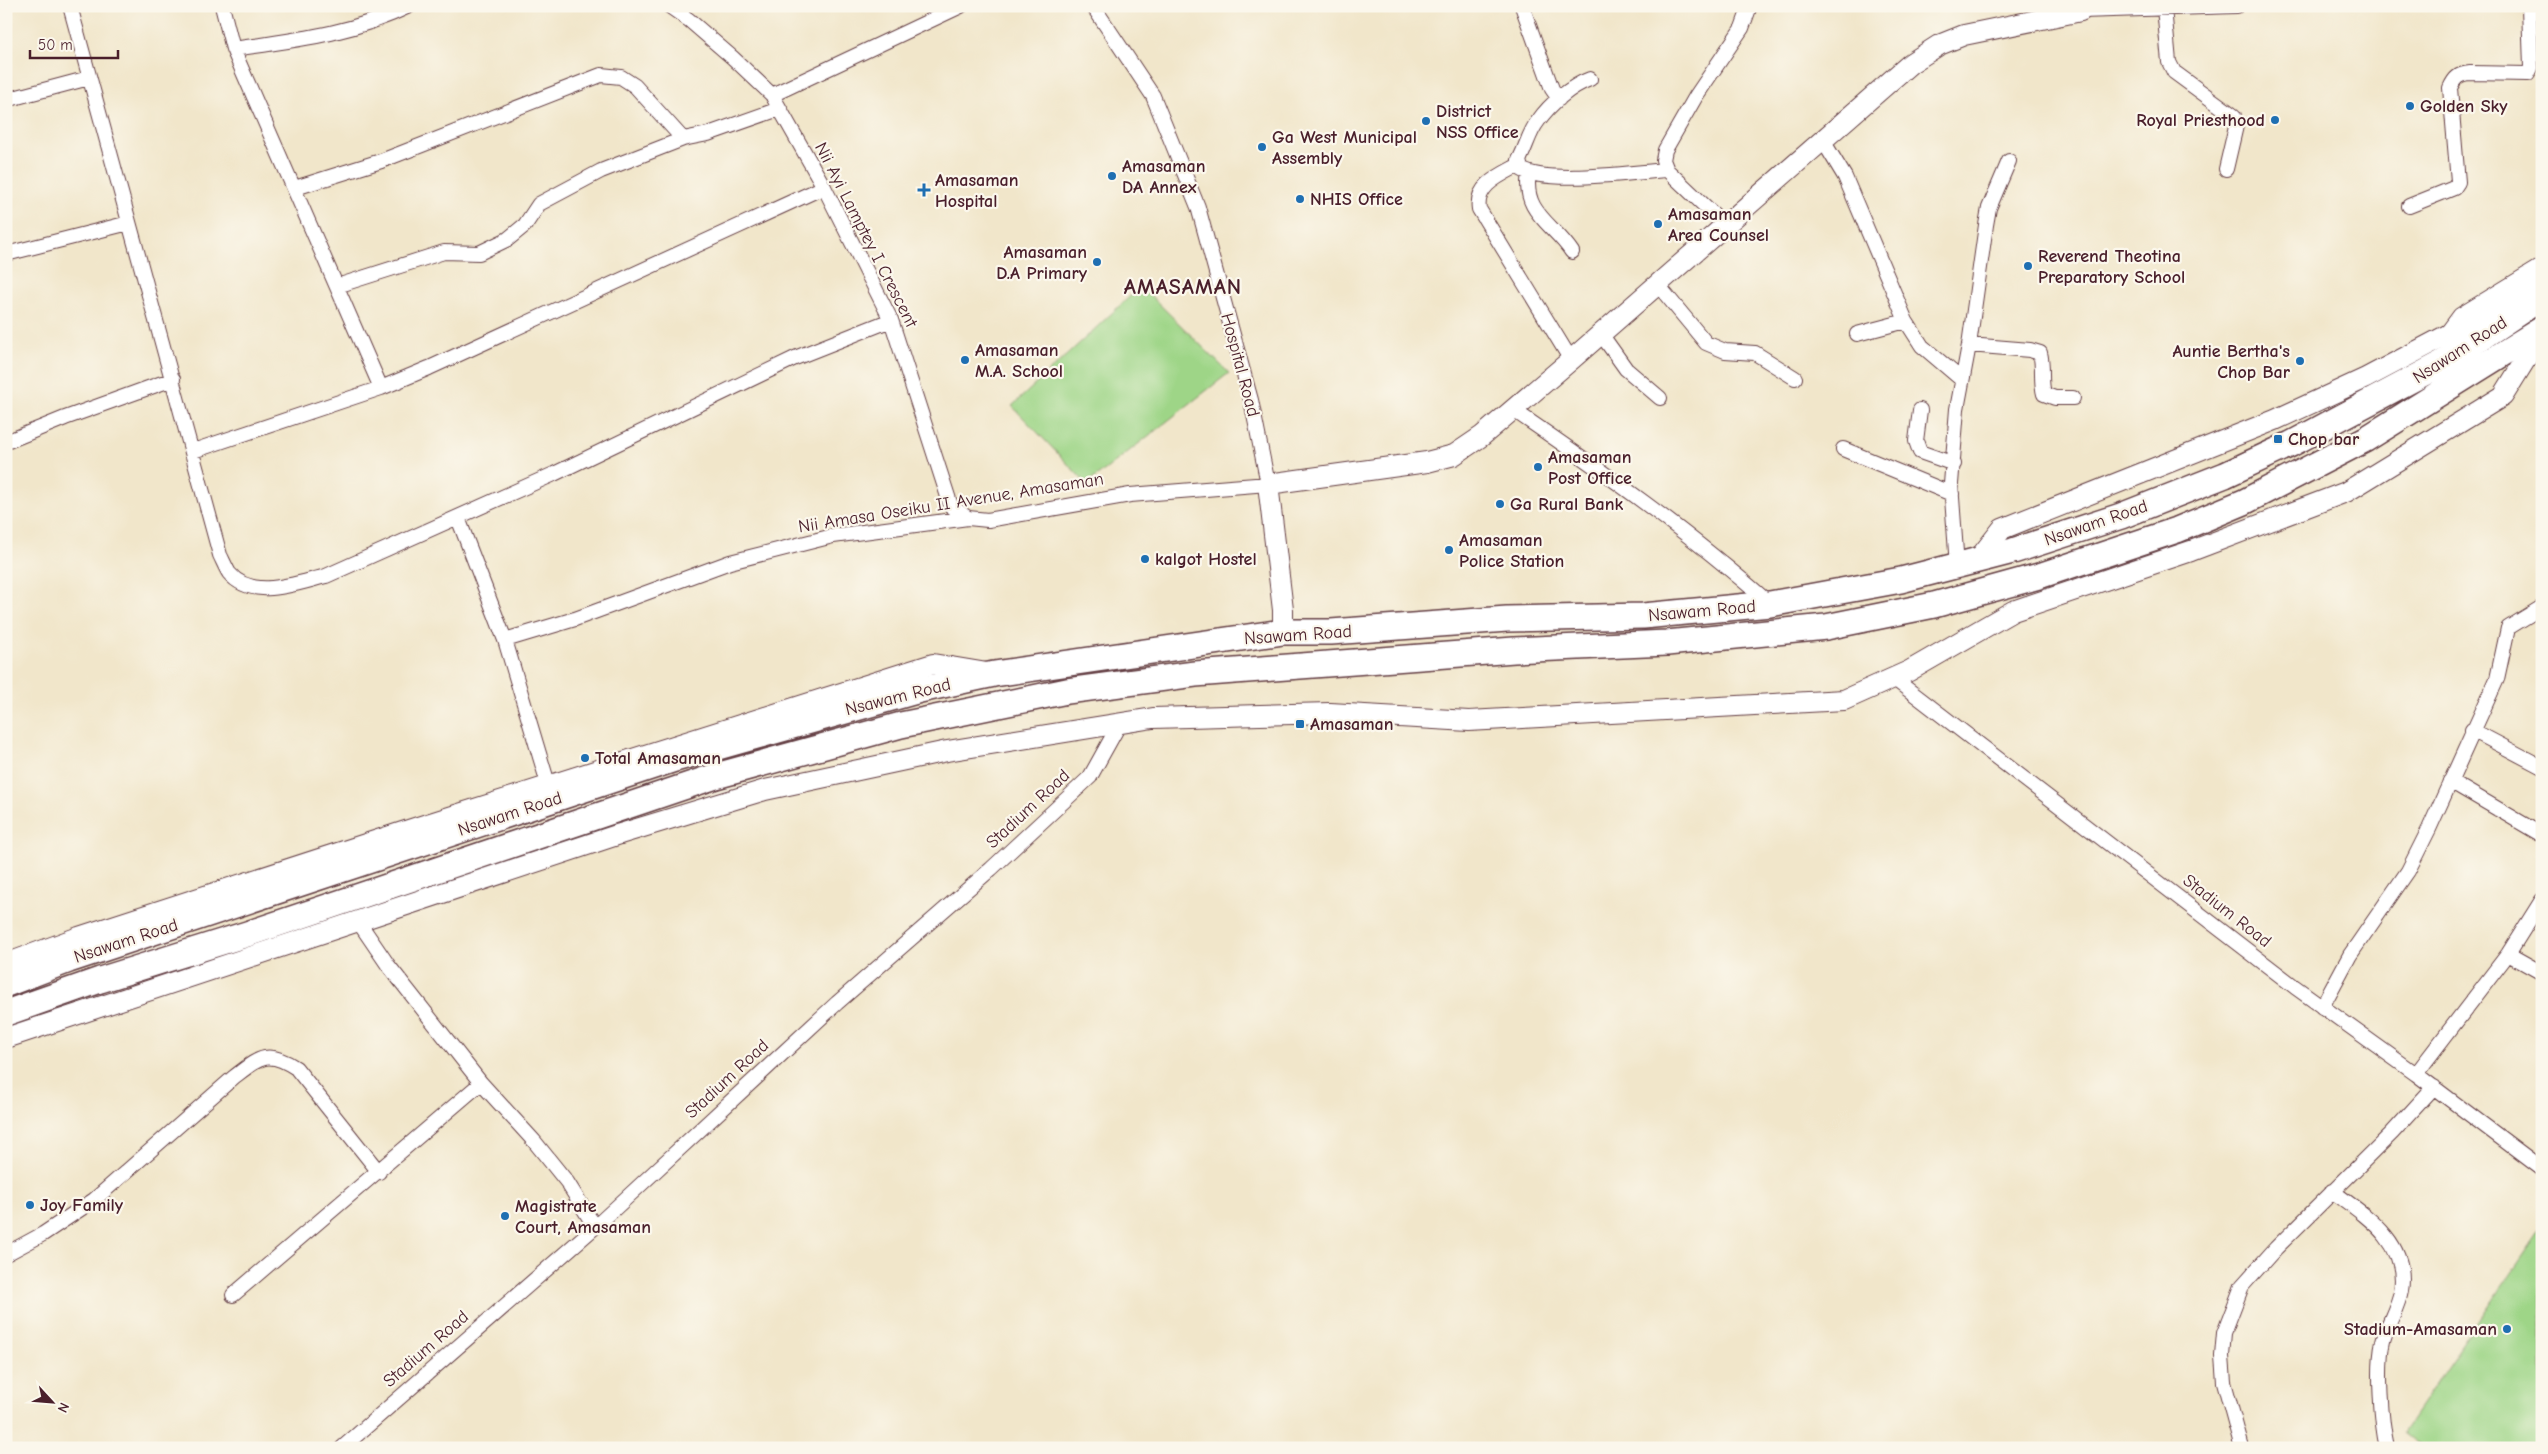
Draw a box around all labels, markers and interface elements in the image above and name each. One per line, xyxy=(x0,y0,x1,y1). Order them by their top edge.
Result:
scale bar xyxy=(30,28,118,60)
text: 50 m xyxy=(38,36,73,54)
place label: Golden Sky xyxy=(2420,96,2508,117)
marker: Golden Sky xyxy=(2404,100,2416,112)
place label: District NSS Office xyxy=(1436,101,1519,143)
place label: Royal Priesthood xyxy=(2136,110,2265,131)
marker: Royal Priesthood xyxy=(2269,114,2281,126)
marker: District NSS Office xyxy=(1420,115,1432,127)
place label: Ga West Municipal Assembly xyxy=(1272,127,1417,169)
street label: Nii Ayi Lamptey I Crescent xyxy=(810,139,922,332)
marker: Ga West Municipal Assembly xyxy=(1256,141,1268,153)
place label: Amasaman DA Annex xyxy=(1122,156,1205,198)
place label: Amasaman Hospital xyxy=(935,170,1018,212)
marker: Amasaman DA Annex xyxy=(1106,170,1118,182)
marker: Amasaman Hospital xyxy=(917,183,931,197)
place label: NHIS Office xyxy=(1310,189,1403,210)
marker: NHIS Office xyxy=(1294,193,1306,205)
place label: Amasaman Area Counsel xyxy=(1668,204,1769,246)
marker: Amasaman Area Counsel xyxy=(1652,218,1664,230)
place label: Amasaman D.A Primary xyxy=(996,242,1088,284)
place label: Reverend Theotina Preparatory School xyxy=(2038,246,2185,288)
marker: Amasaman D.A Primary xyxy=(1091,256,1103,268)
marker: Reverend Theotina Preparatory School xyxy=(2022,260,2034,272)
district label: AMASAMAN xyxy=(1124,274,1242,300)
street label: Hospital Road xyxy=(1216,311,1264,419)
street label: Nsawam Road xyxy=(2409,312,2511,388)
place label: Amasaman M.A. School xyxy=(975,340,1063,382)
place label: Auntie Bertha's Chop Bar xyxy=(2172,341,2291,383)
marker: Amasaman M.A. School xyxy=(959,354,971,366)
marker: Auntie Bertha's Chop Bar xyxy=(2294,355,2306,367)
place label: Chop bar xyxy=(2288,429,2360,450)
marker: Chop bar xyxy=(2272,433,2284,445)
place label: Amasaman Post Office xyxy=(1548,447,1632,489)
marker: Amasaman Post Office xyxy=(1532,461,1544,473)
street label: Nii Amasa Oseiku II Avenue, Amasaman xyxy=(797,468,1105,538)
place label: Ga Rural Bank xyxy=(1510,494,1624,515)
street label: Nsawam Road xyxy=(2041,495,2151,551)
marker: Ga Rural Bank xyxy=(1494,498,1506,510)
place label: Amasaman Police Station xyxy=(1459,530,1564,572)
marker: Amasaman Police Station xyxy=(1443,544,1455,556)
place label: kalgot Hostel xyxy=(1155,549,1257,570)
marker: kalgot Hostel xyxy=(1139,553,1151,565)
street label: Nsawam Road xyxy=(1647,596,1757,626)
street label: Nsawam Road xyxy=(1243,621,1353,649)
street label: Nsawam Road xyxy=(843,674,953,720)
place label: Amasaman xyxy=(1310,714,1393,735)
marker: Amasaman xyxy=(1294,718,1306,730)
place label: Total Amasaman xyxy=(595,748,721,769)
marker: Total Amasaman xyxy=(579,752,591,764)
street label: Stadium Road xyxy=(982,765,1074,853)
street label: Nsawam Road xyxy=(455,787,565,841)
street label: Stadium Road xyxy=(2179,870,2275,952)
street label: Nsawam Road xyxy=(71,914,181,968)
street label: Stadium Road xyxy=(681,1035,773,1123)
place label: Joy Family xyxy=(40,1195,124,1216)
place label: Magistrate Court, Amasaman xyxy=(515,1196,651,1238)
marker: Joy Family xyxy=(24,1199,36,1211)
marker: Magistrate Court, Amasaman xyxy=(499,1210,511,1222)
street label: Stadium Road xyxy=(379,1306,473,1392)
place label: Stadium-Amasaman xyxy=(2344,1319,2497,1340)
marker: Stadium-Amasaman xyxy=(2501,1323,2513,1335)
north arrow xyxy=(28,1376,78,1426)
text: N xyxy=(54,1400,73,1415)

